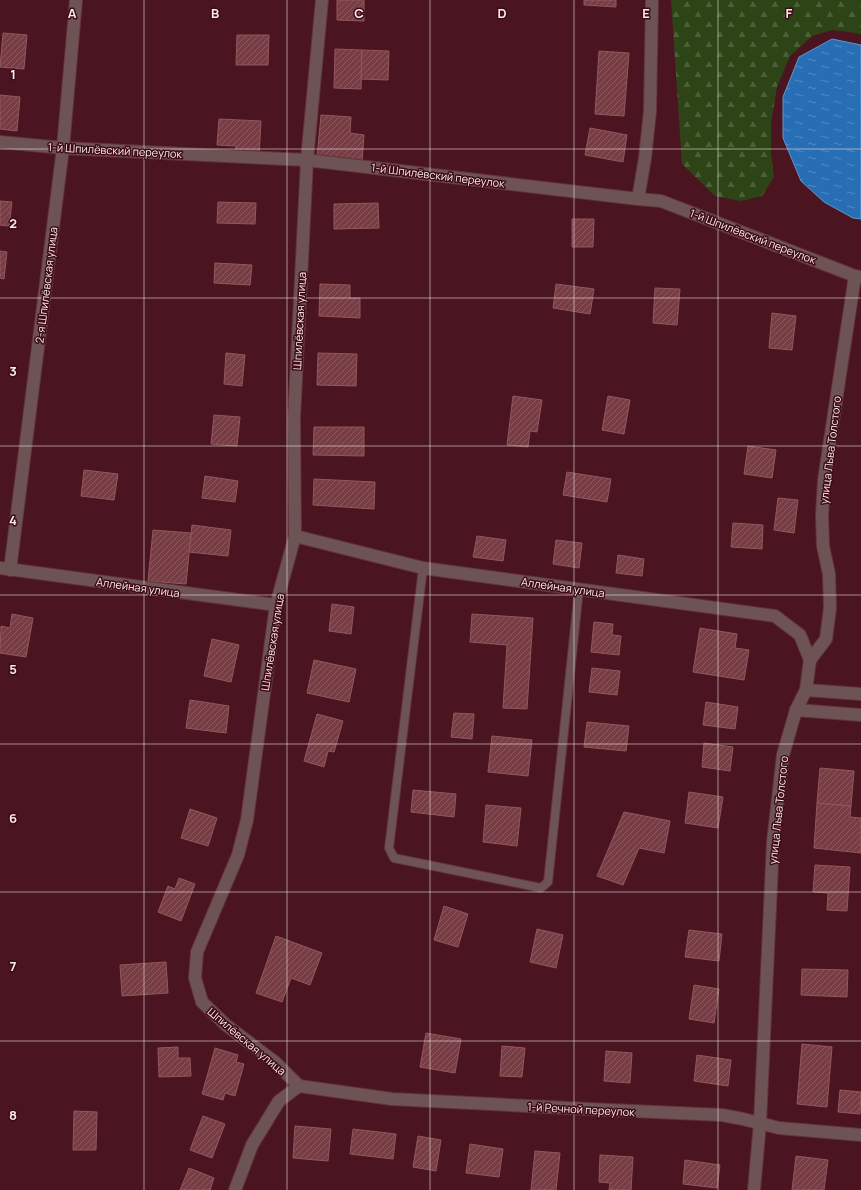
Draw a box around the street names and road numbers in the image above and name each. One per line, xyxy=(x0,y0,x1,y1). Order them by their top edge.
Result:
street label: 1-й Шпилёвский переулок xyxy=(48,139,183,161)
street label: 1-й Шпилёвский переулок xyxy=(371,159,506,191)
street label: 1-й Шпилёвский переулок xyxy=(688,205,819,267)
street label: 2-я Шпилёвская улица xyxy=(31,226,61,344)
street label: Шпилёвская улица xyxy=(289,272,309,370)
street label: улица Льва Толстого xyxy=(816,395,844,505)
street label: Аллейная улица xyxy=(95,574,181,600)
street label: Аллейная улица xyxy=(520,574,606,600)
street label: Шпилёвская улица xyxy=(257,592,287,692)
street label: улица Льва Толстого xyxy=(765,755,791,865)
street label: Шпилёвская улица xyxy=(205,1004,289,1078)
street label: 1-й Речной переулок xyxy=(527,1099,636,1119)

